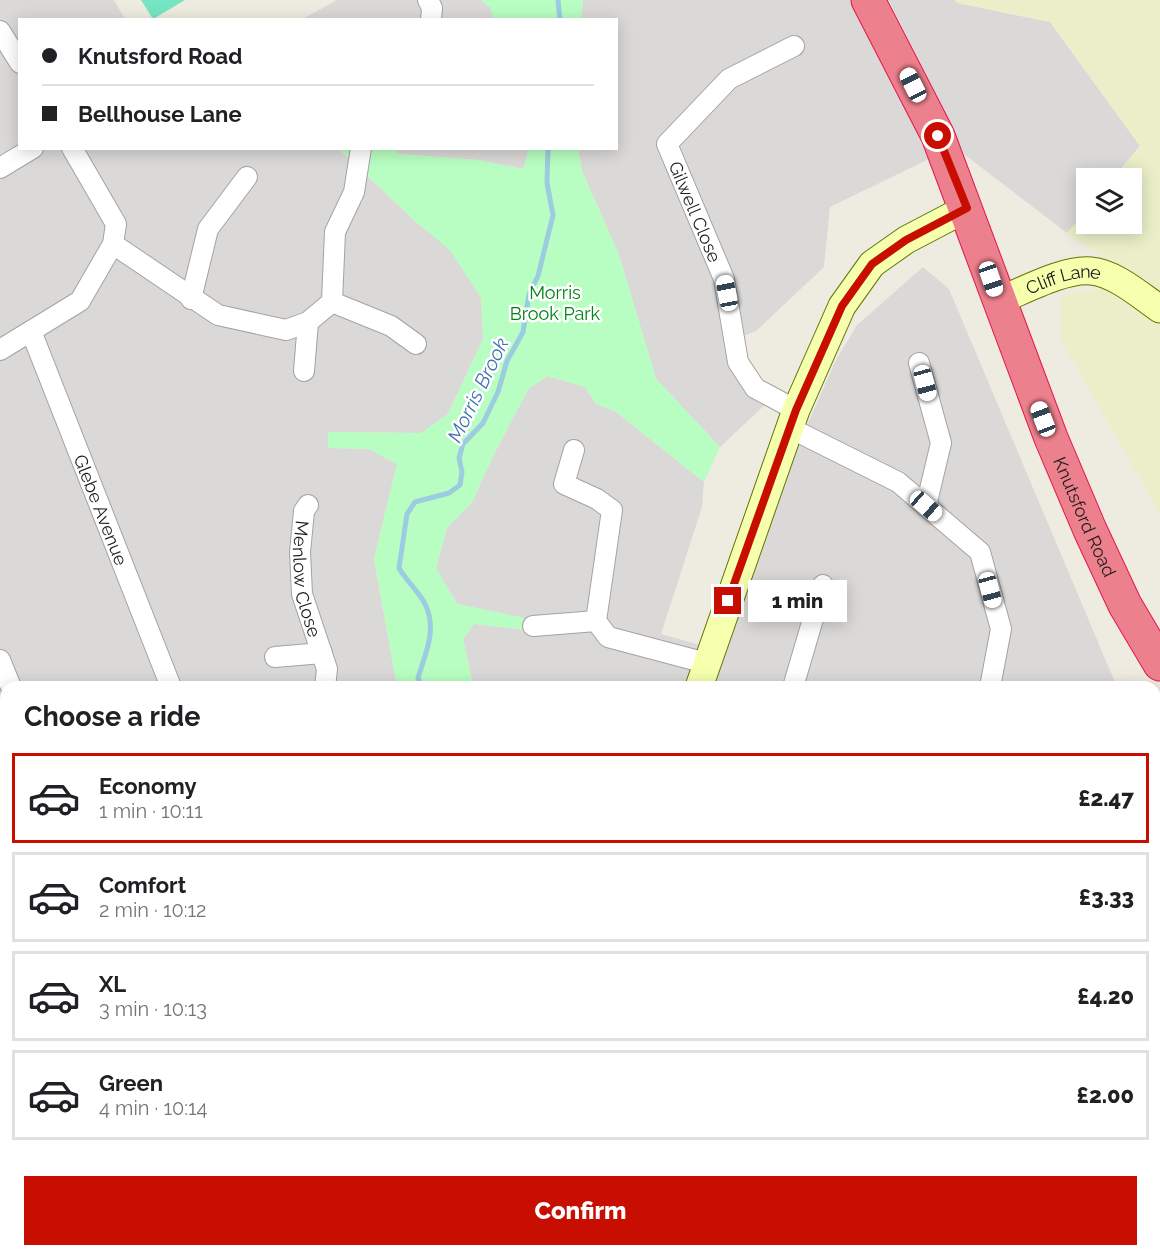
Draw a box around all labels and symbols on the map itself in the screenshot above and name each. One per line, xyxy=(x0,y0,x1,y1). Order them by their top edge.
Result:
car xyxy=(897,65,929,105)
route start xyxy=(924,122,951,149)
street label: Gilwell Close xyxy=(665,158,726,265)
car xyxy=(977,259,1005,299)
street label: Cliff Lane xyxy=(1022,260,1103,298)
car xyxy=(715,274,739,312)
park label: Morris Brook Park xyxy=(510,282,601,324)
water label: Morris Brook xyxy=(442,334,514,446)
car xyxy=(912,363,938,403)
car xyxy=(1028,399,1058,439)
street label: Glebe Avenue xyxy=(70,451,133,569)
street label: Knutsford Road xyxy=(1050,453,1121,580)
car xyxy=(907,487,945,525)
street label: Menlow Close xyxy=(289,520,326,640)
car xyxy=(977,570,1003,610)
callout: 1 min xyxy=(749,580,848,622)
route end xyxy=(714,587,741,614)

